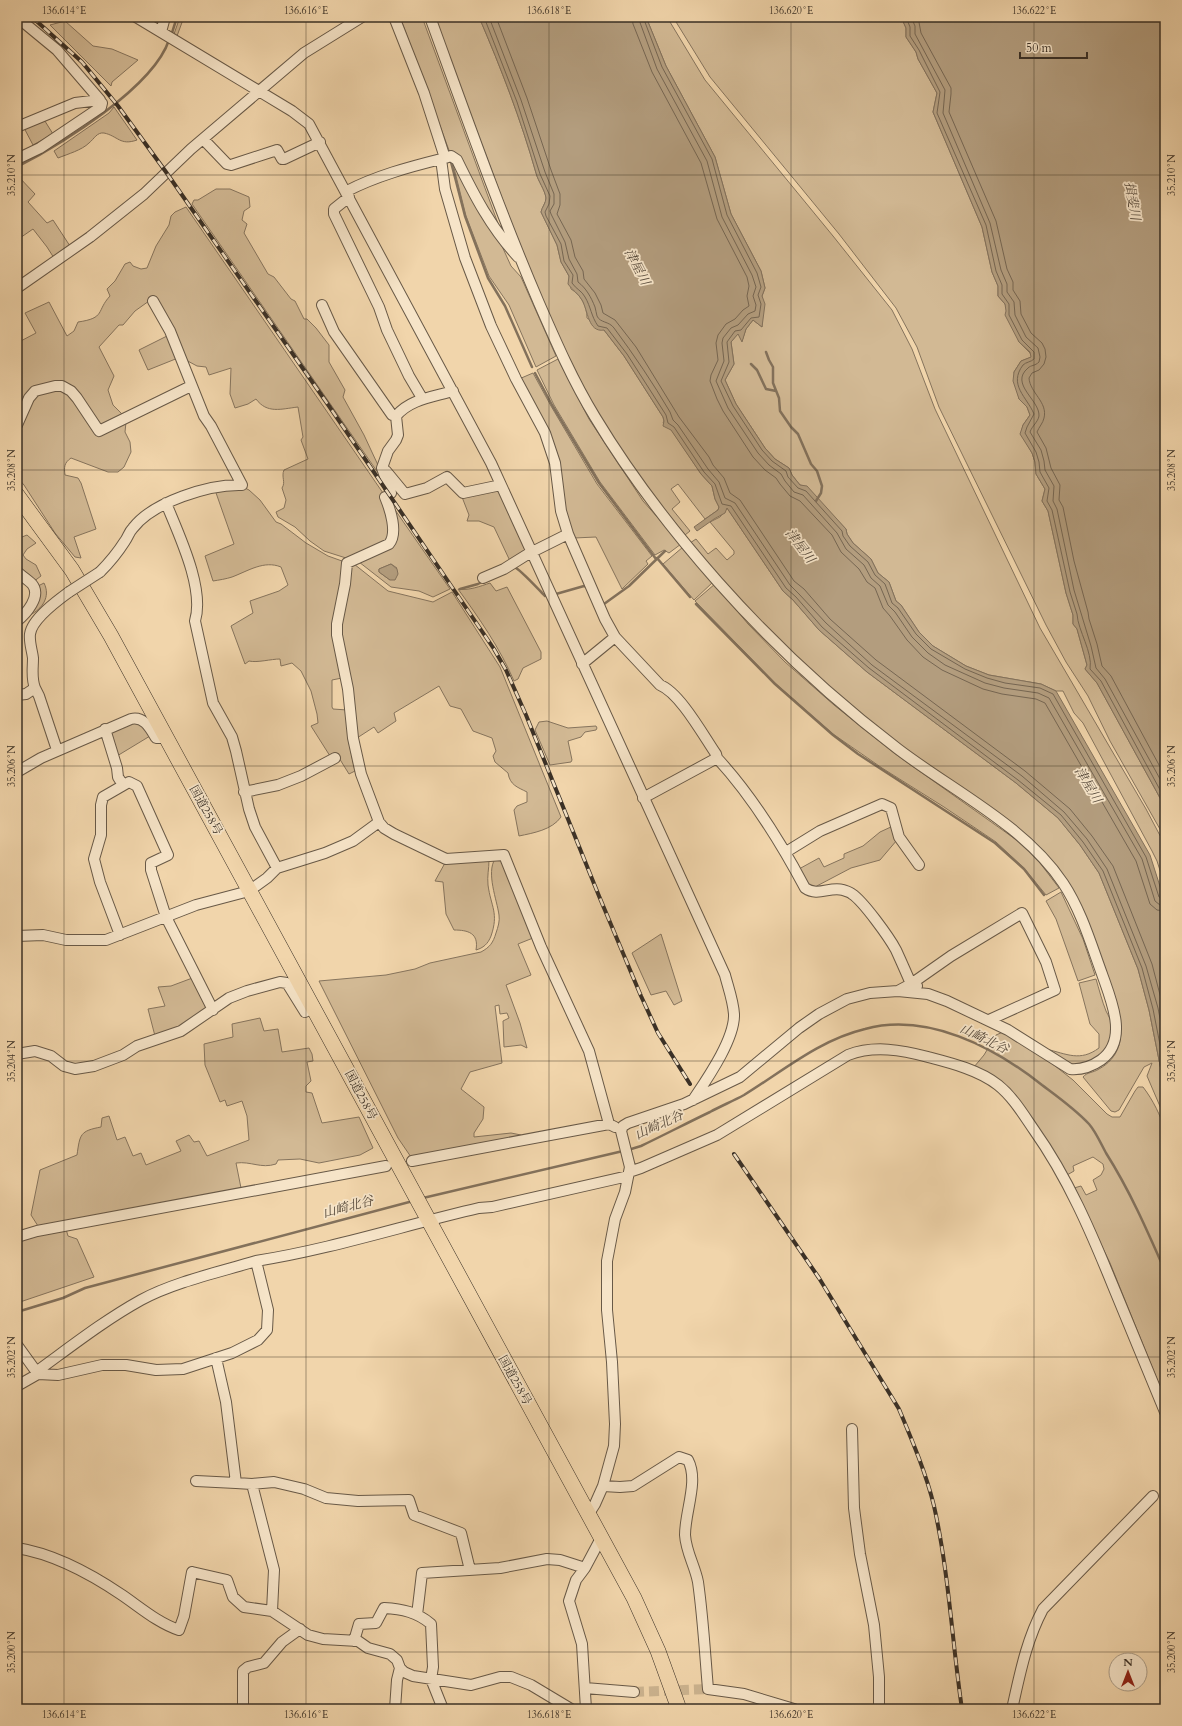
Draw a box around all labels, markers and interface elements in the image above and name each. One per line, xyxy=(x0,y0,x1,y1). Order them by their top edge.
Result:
text: 136.614°E xyxy=(42,4,86,18)
text: 136.616°E xyxy=(284,4,328,18)
text: 136.618°E xyxy=(527,4,571,18)
text: 136.620°E xyxy=(769,4,813,18)
text: 136.622°E xyxy=(1012,4,1056,18)
scale bar xyxy=(1020,34,1087,60)
text: 50 m xyxy=(1026,40,1053,56)
text: 35.210°N xyxy=(5,154,19,196)
text: 35.210°N xyxy=(1165,154,1179,196)
water label: 揖斐川 xyxy=(1120,180,1145,224)
water label: 津屋川 xyxy=(620,246,655,290)
text: 35.208°N xyxy=(5,449,19,491)
text: 35.208°N xyxy=(1165,449,1179,491)
water label: 津屋川 xyxy=(781,525,820,569)
text: 35.206°N xyxy=(5,745,19,787)
text: 35.206°N xyxy=(1165,745,1179,787)
water label: 津屋川 xyxy=(1070,764,1107,808)
street label: 国道258号 xyxy=(186,782,226,838)
water label: 山崎北谷 xyxy=(957,1020,1012,1059)
text: 35.204°N xyxy=(5,1040,19,1082)
text: 35.204°N xyxy=(1165,1040,1179,1082)
street label: 国道258号 xyxy=(341,1067,381,1123)
water label: 山崎北谷 xyxy=(632,1105,687,1144)
water label: 山崎北谷 xyxy=(321,1191,376,1222)
text: 35.202°N xyxy=(5,1336,19,1378)
text: 35.202°N xyxy=(1165,1336,1179,1378)
street label: 国道258号 xyxy=(495,1352,535,1408)
text: 35.200°N xyxy=(5,1631,19,1673)
text: 35.200°N xyxy=(1165,1631,1179,1673)
north arrow xyxy=(1108,1652,1148,1692)
text: N xyxy=(1123,1655,1133,1670)
text: 136.614°E xyxy=(42,1708,86,1722)
text: 136.616°E xyxy=(284,1708,328,1722)
text: 136.618°E xyxy=(527,1708,571,1722)
text: 136.620°E xyxy=(769,1708,813,1722)
text: 136.622°E xyxy=(1012,1708,1056,1722)

